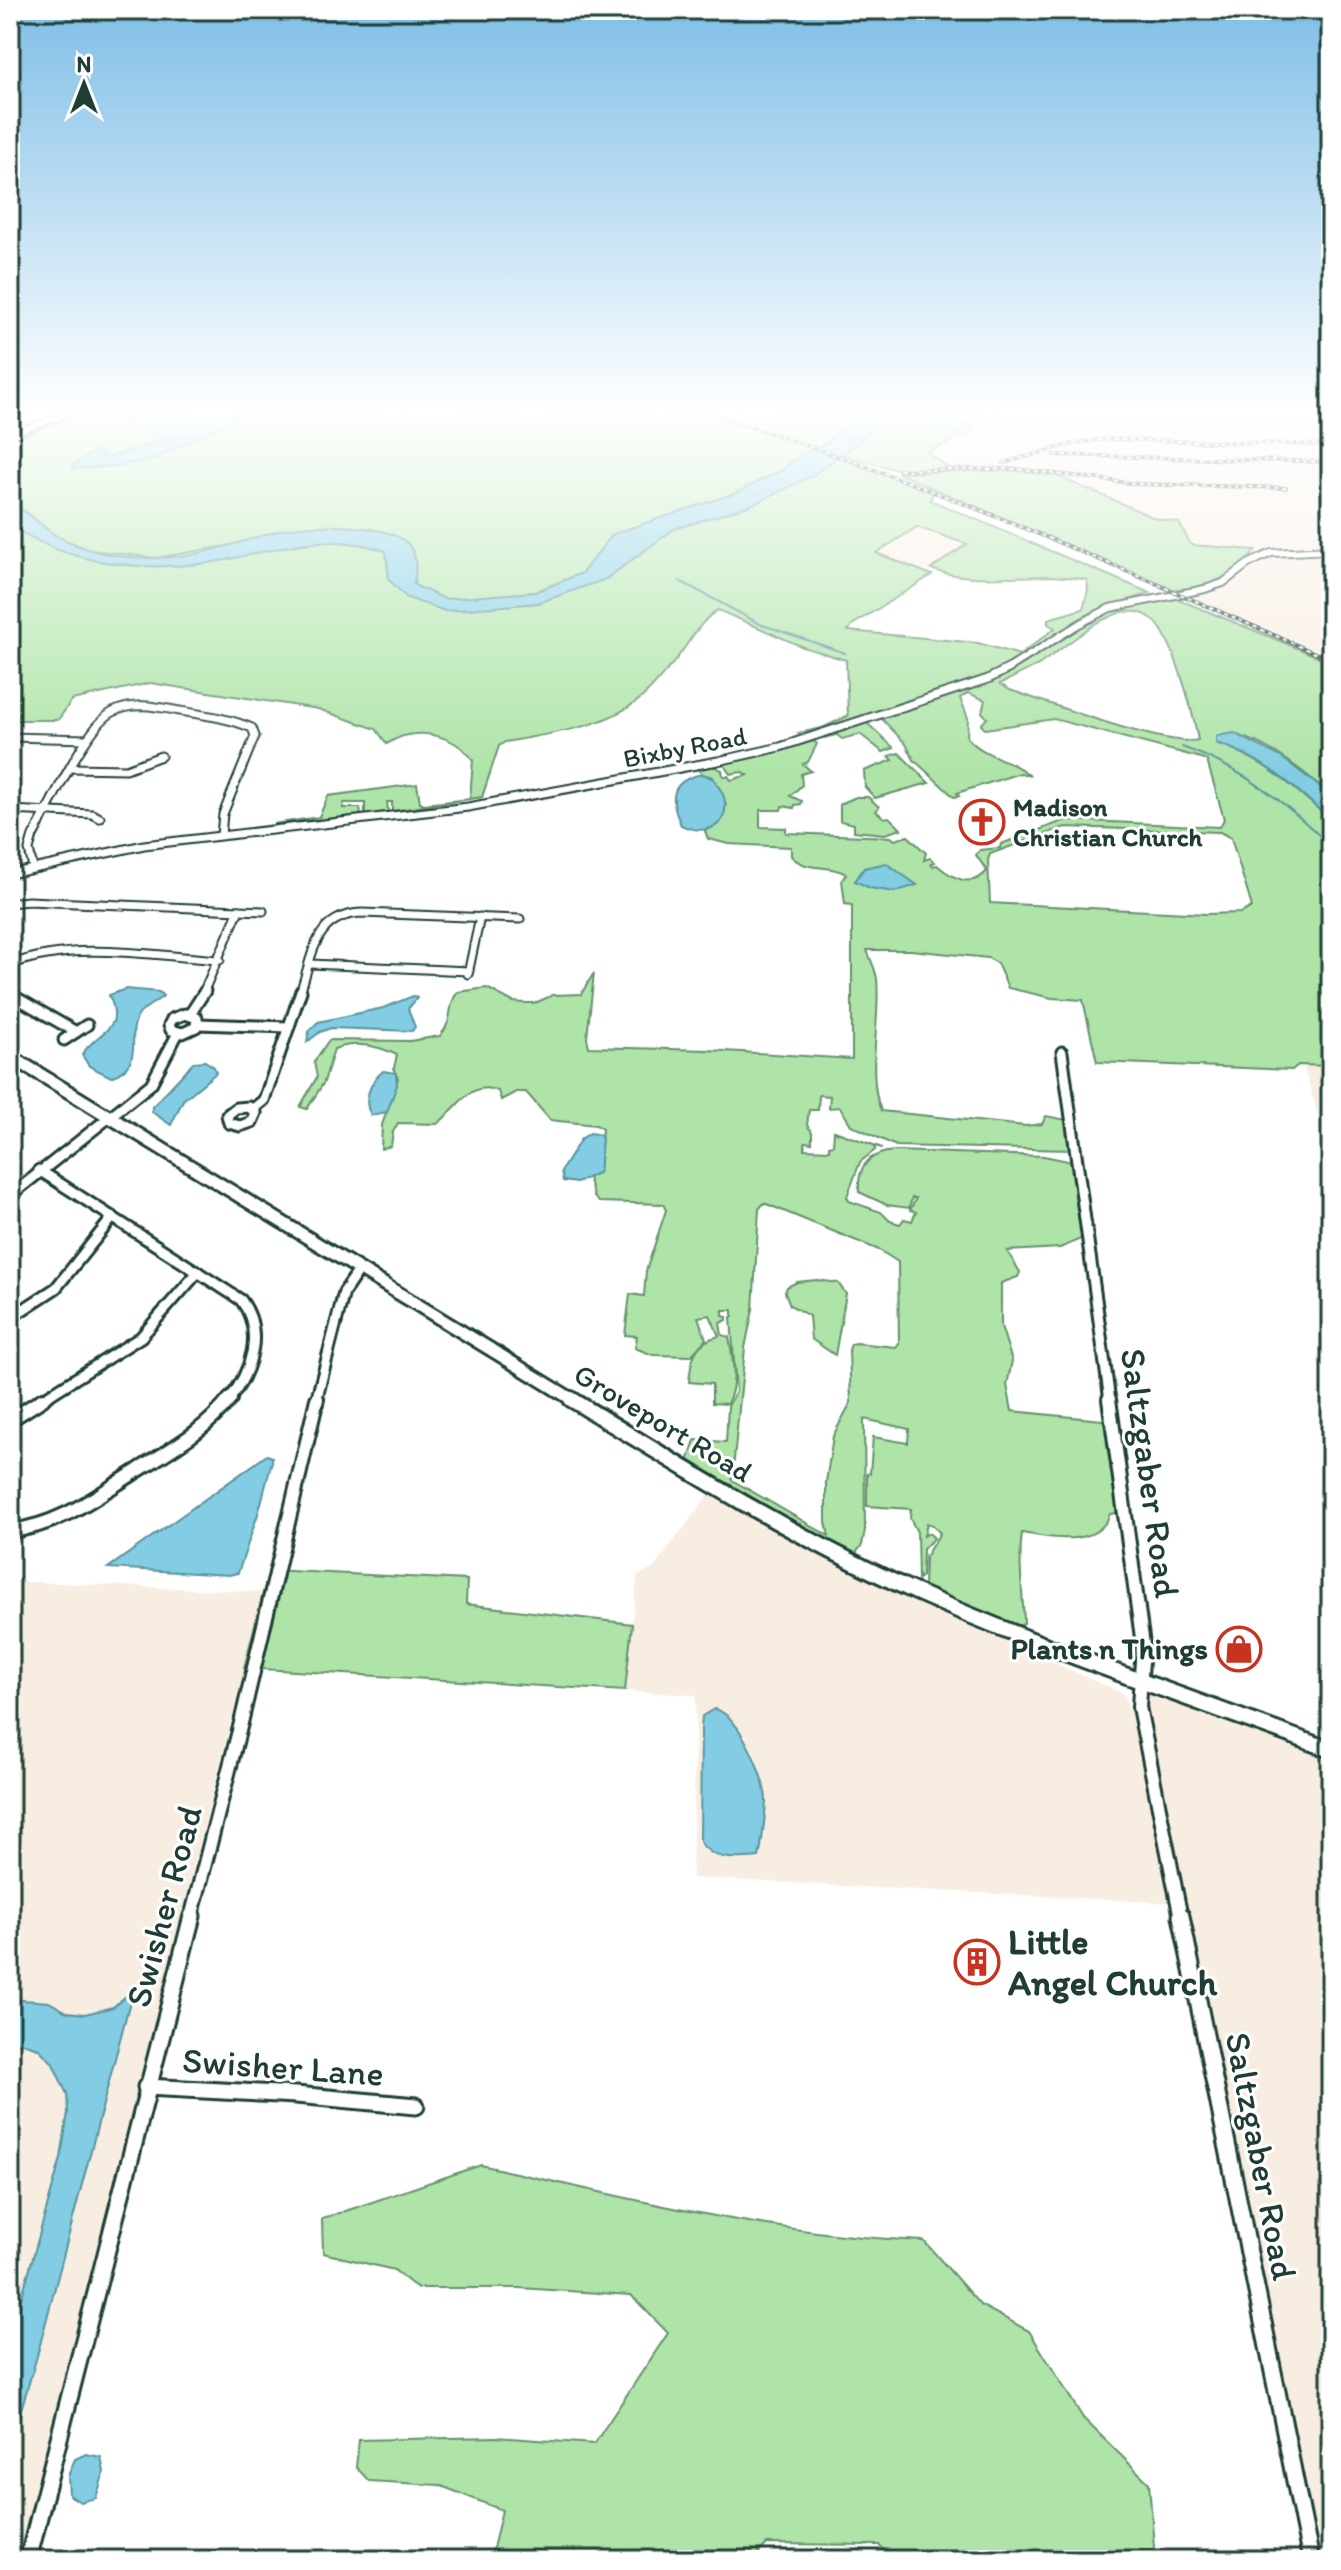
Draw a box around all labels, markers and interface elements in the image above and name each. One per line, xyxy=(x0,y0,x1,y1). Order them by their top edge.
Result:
north arrow xyxy=(44,44,124,124)
text: N xyxy=(77,51,91,78)
street label: Bixby Road xyxy=(621,719,750,775)
place label: Madison Christian Church xyxy=(1013,791,1203,853)
church icon: Madison Christian Church xyxy=(958,798,1006,846)
street label: Saltzgaber Road xyxy=(1112,1346,1189,1601)
street label: Groveport Road xyxy=(567,1355,759,1490)
shop icon: Plants n Things xyxy=(1215,1625,1263,1673)
place label: Plants n Things xyxy=(1010,1630,1208,1667)
street label: Swisher Road xyxy=(116,1801,211,2012)
place label: Little Angel Church xyxy=(1008,1920,1218,2004)
building icon: Little Angel Church xyxy=(953,1938,1001,1986)
street label: Saltzgaber Road xyxy=(1216,2029,1307,2284)
street label: Swisher Lane xyxy=(181,2038,385,2095)

